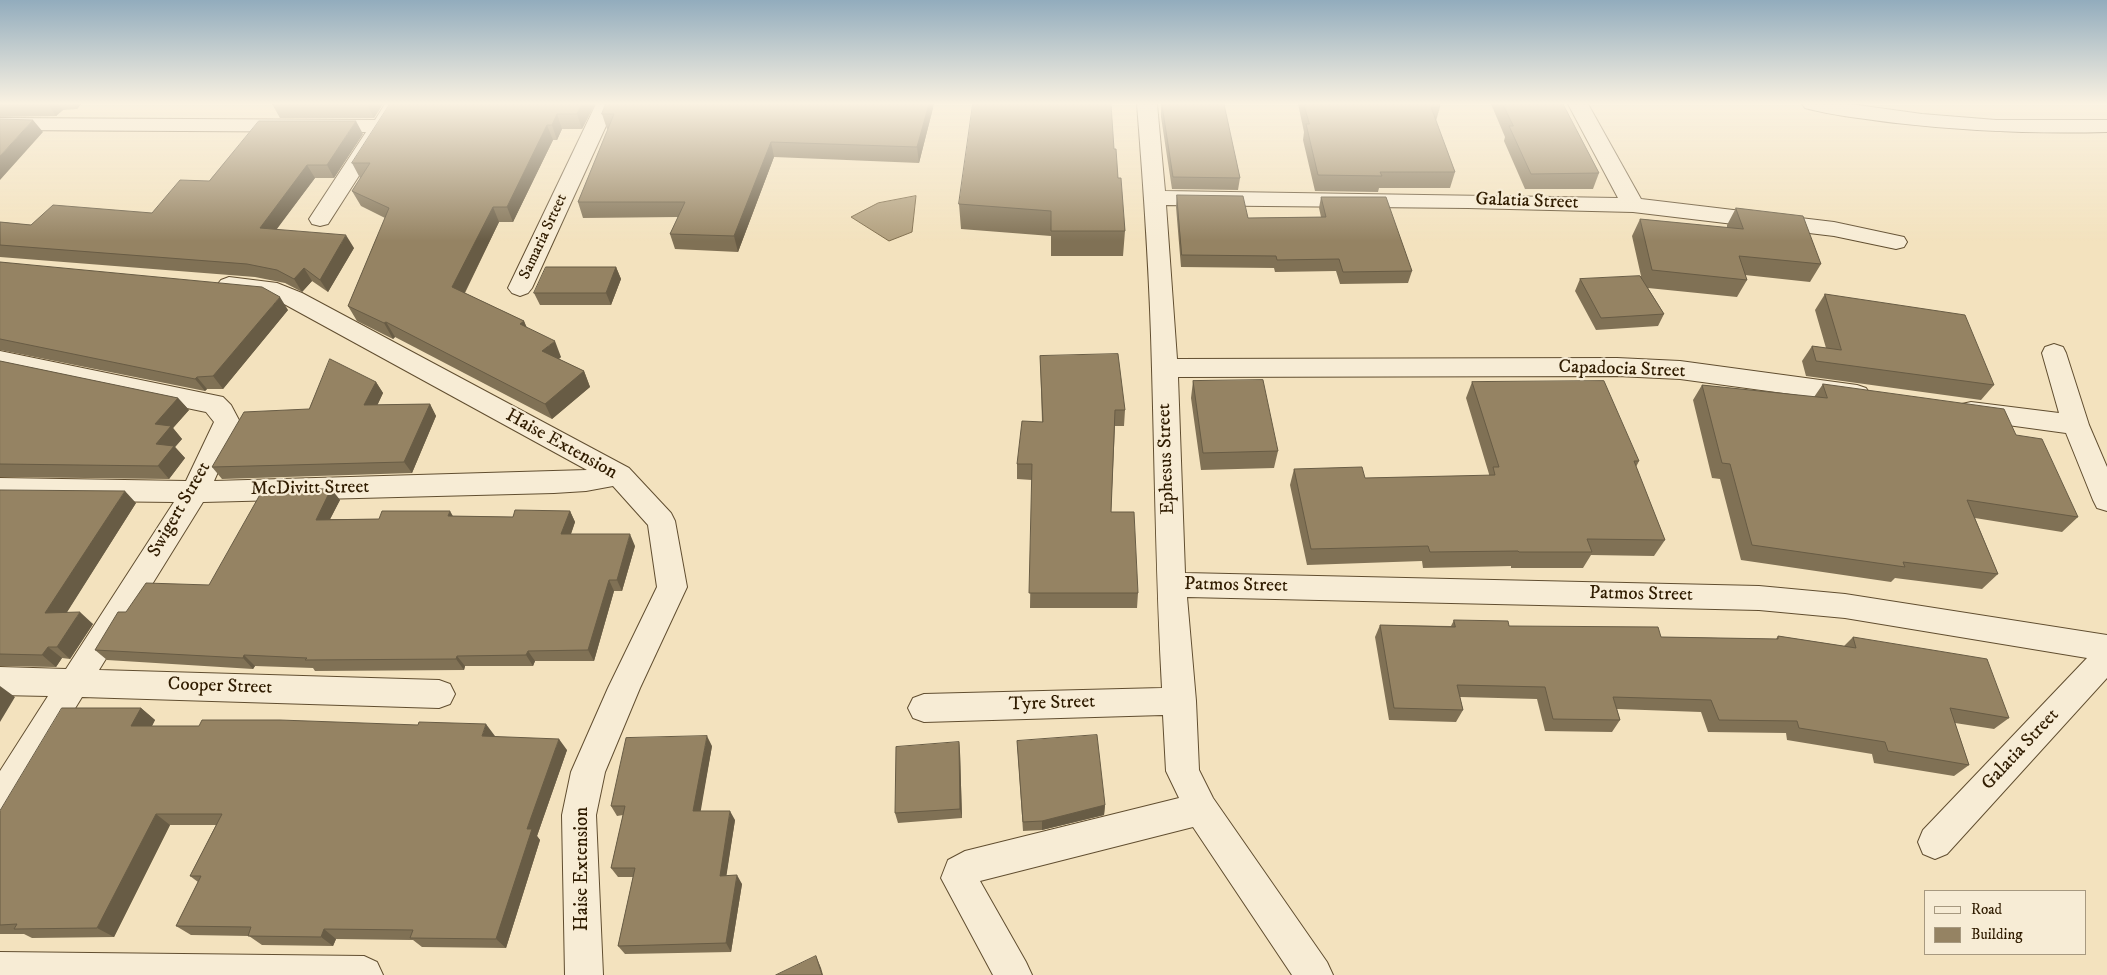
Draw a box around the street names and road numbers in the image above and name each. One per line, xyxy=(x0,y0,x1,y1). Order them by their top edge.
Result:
street label: Galatia Street xyxy=(1475,189,1579,215)
street label: Samaria Srteet xyxy=(516,191,572,283)
street label: Capadocia Street xyxy=(1558,356,1686,384)
street label: Ephesus Street xyxy=(1154,403,1180,515)
street label: Haise Extension xyxy=(501,405,621,485)
street label: Swigert Street xyxy=(144,458,216,562)
street label: McDivitt Street xyxy=(250,477,370,501)
street label: Patmos Street xyxy=(1184,574,1288,598)
street label: Patmos Street xyxy=(1589,583,1693,607)
street label: Cooper Street xyxy=(167,674,273,700)
street label: Tyre Street xyxy=(1008,691,1096,717)
street label: Galatia Street xyxy=(1977,704,2065,796)
street label: Haise Extension xyxy=(572,807,594,931)

